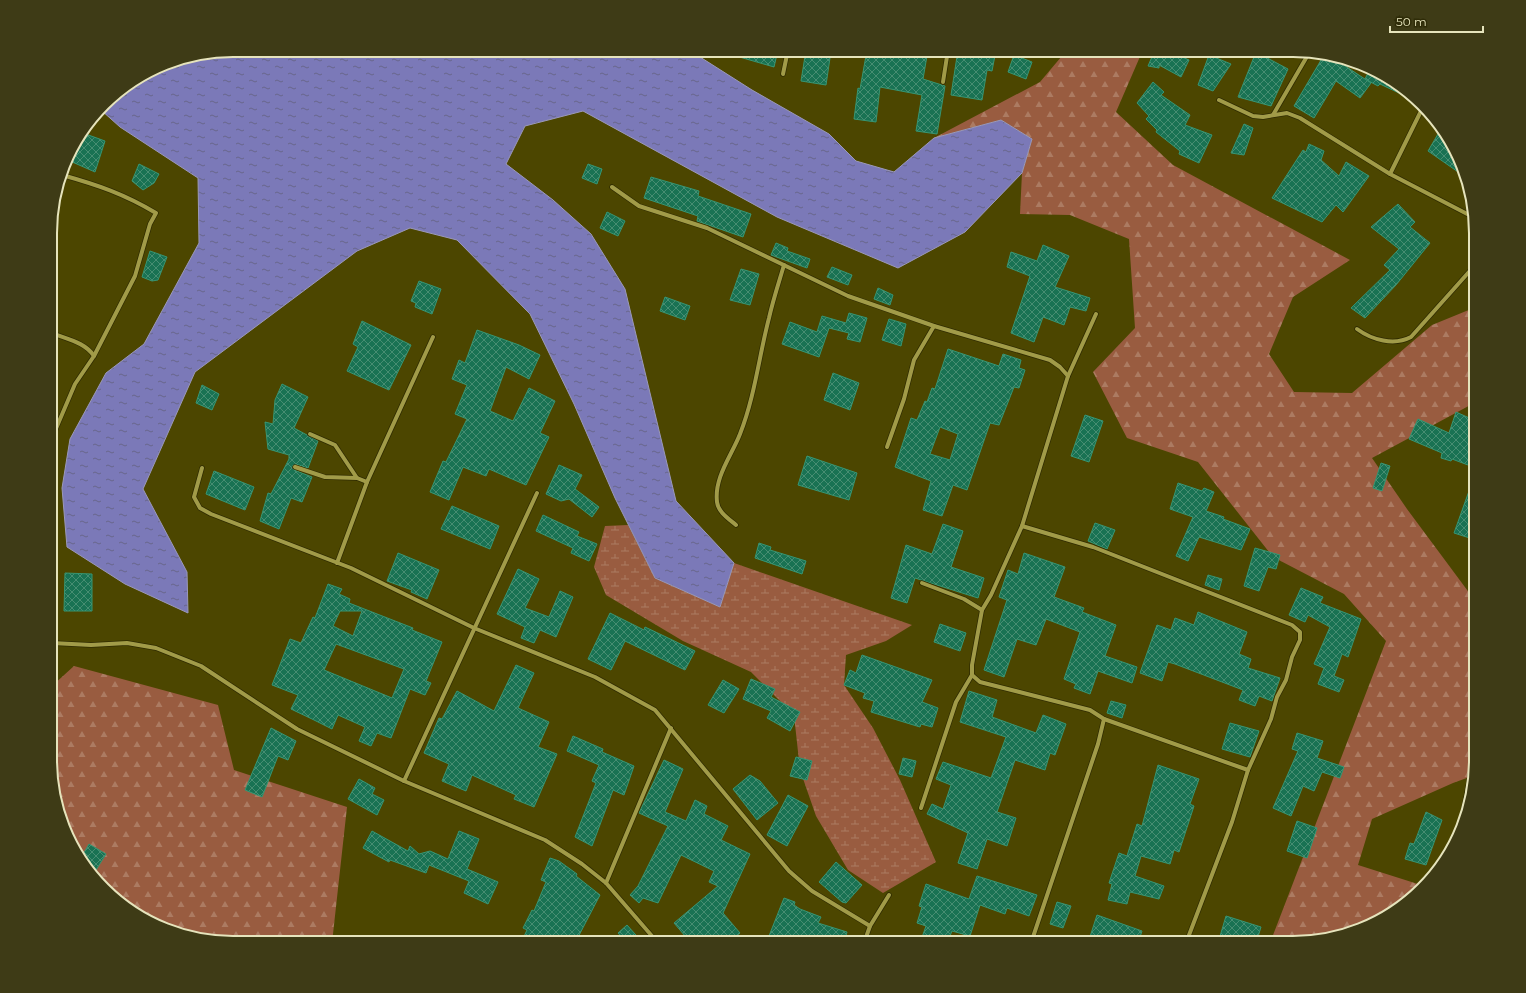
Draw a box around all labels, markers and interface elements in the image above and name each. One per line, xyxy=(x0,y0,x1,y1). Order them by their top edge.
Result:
scale bar xyxy=(1390,8,1483,34)
text: 50 m xyxy=(1396,14,1427,29)

